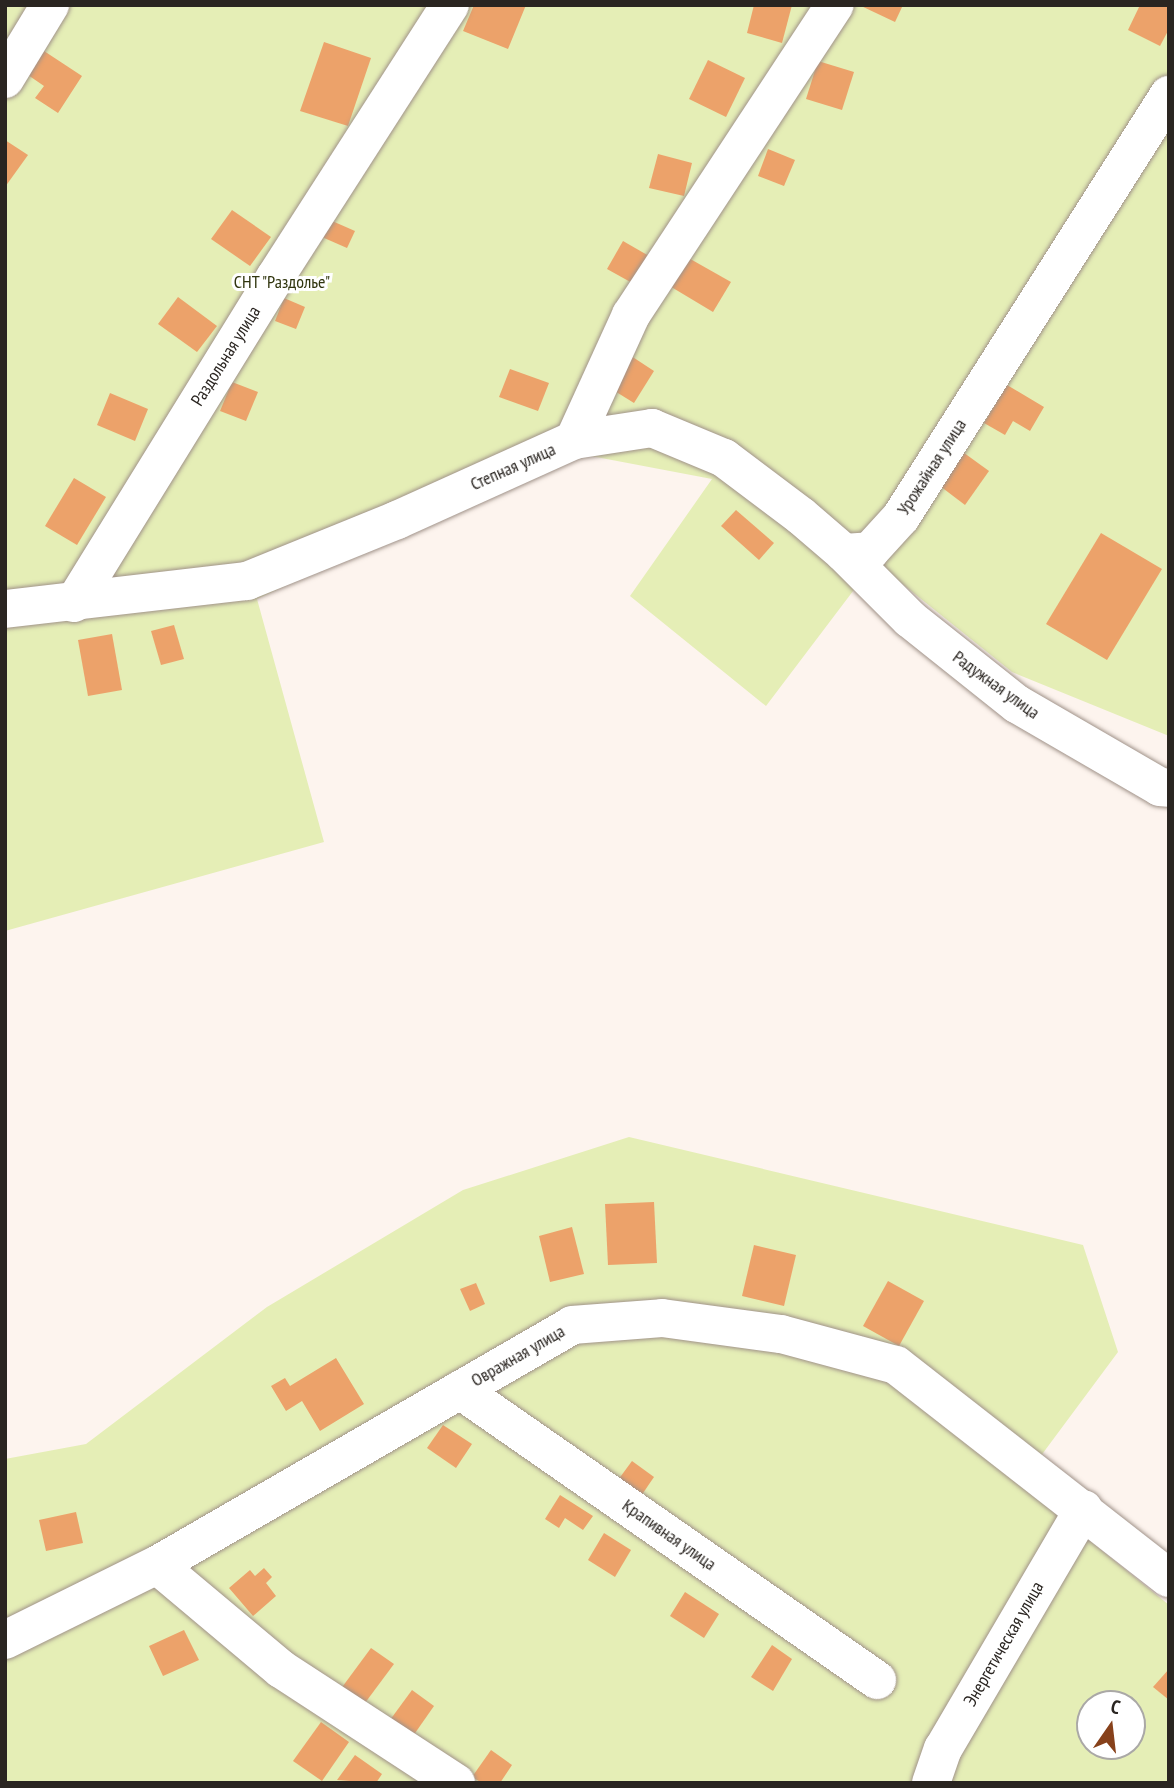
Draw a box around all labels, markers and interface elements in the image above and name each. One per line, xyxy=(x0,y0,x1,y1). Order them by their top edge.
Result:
park label: СНТ "Раздолье" xyxy=(233,271,331,293)
street label: Раздольная улица xyxy=(187,302,265,410)
street label: Урожайная улица xyxy=(893,415,971,519)
street label: Степная улица xyxy=(467,439,559,495)
street label: Радужная улица xyxy=(948,646,1044,724)
street label: Овражная улица xyxy=(467,1321,569,1391)
street label: Крапивная улица xyxy=(618,1495,720,1575)
street label: Энергетическая улица xyxy=(960,1578,1048,1710)
north arrow xyxy=(1076,1690,1146,1760)
text: С xyxy=(1108,1694,1123,1719)

